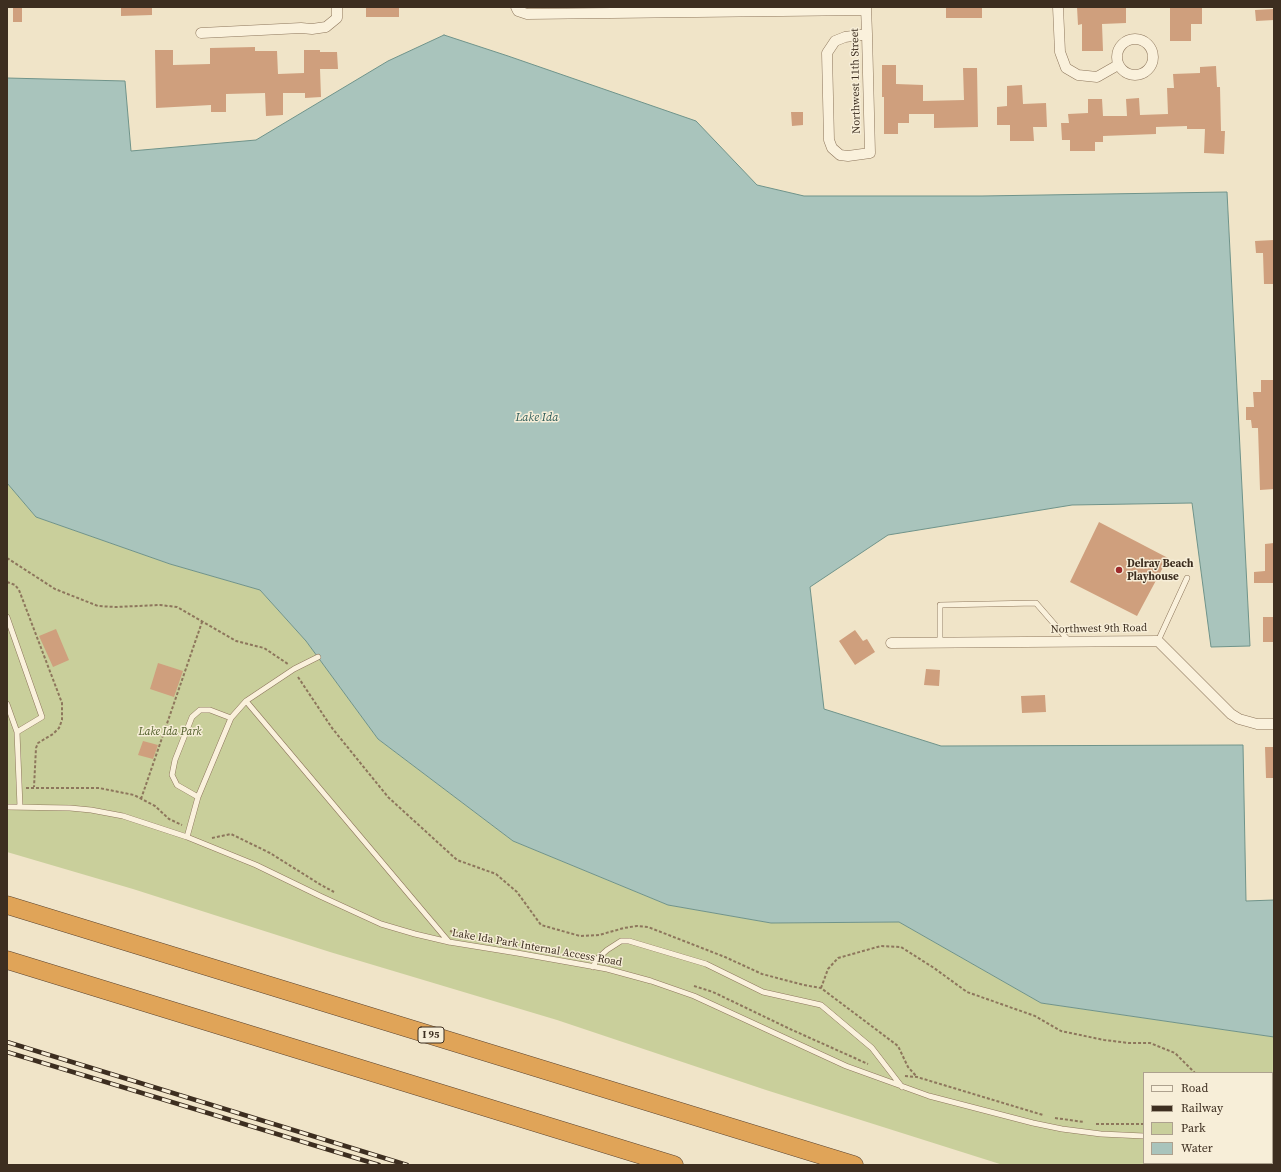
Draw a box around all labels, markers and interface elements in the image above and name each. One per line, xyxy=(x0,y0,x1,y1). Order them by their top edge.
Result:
street label: Northwest 11th Street xyxy=(848,28,864,134)
water label: Lake Ida xyxy=(516,411,558,425)
place label: Delray Beach Playhouse xyxy=(1127,557,1194,583)
marker: Delray Beach Playhouse xyxy=(1114,565,1124,575)
street label: Northwest 9th Road xyxy=(1051,622,1147,636)
park label: Lake Ida Park xyxy=(138,725,202,739)
street label: Lake Ida Park Internal Access Road xyxy=(451,927,623,969)
road number: I 95 xyxy=(418,1027,444,1043)
legend xyxy=(1143,1072,1273,1164)
text: Road xyxy=(1181,1080,1208,1096)
text: Railway xyxy=(1181,1100,1223,1116)
text: Park xyxy=(1181,1120,1206,1136)
text: Water xyxy=(1181,1140,1213,1156)

